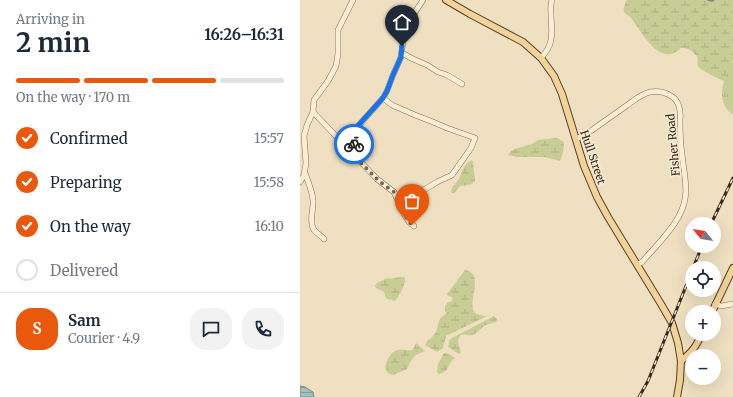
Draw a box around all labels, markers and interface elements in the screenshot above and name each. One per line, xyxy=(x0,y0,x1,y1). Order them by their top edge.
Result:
pin xyxy=(385,5,419,46)
text: Arriving in xyxy=(16,11,85,28)
icon: home xyxy=(391,11,413,33)
text: 16:26–16:31 xyxy=(204,25,284,44)
text: 2 min xyxy=(16,26,90,59)
text: On the way · 170 m xyxy=(16,89,130,106)
street label: Fisher Road xyxy=(663,113,683,177)
courier xyxy=(334,124,374,164)
icon: check xyxy=(16,127,38,149)
street label: Hull Street xyxy=(577,128,609,187)
text: Confirmed xyxy=(50,129,128,148)
text: 15:57 xyxy=(254,130,284,147)
icon: bike xyxy=(343,133,365,155)
icon: check xyxy=(16,171,38,193)
text: Preparing xyxy=(50,173,122,192)
text: 15:58 xyxy=(254,174,284,191)
pin xyxy=(395,184,429,225)
icon: bag xyxy=(401,190,423,212)
icon: check xyxy=(16,215,38,237)
text: On the way xyxy=(50,217,131,236)
north arrow xyxy=(685,217,721,253)
map controls xyxy=(685,217,721,385)
text: 16:10 xyxy=(255,218,284,235)
text: Delivered xyxy=(50,261,118,280)
button: locate xyxy=(685,261,721,297)
button: + xyxy=(685,305,721,341)
button: chat xyxy=(190,308,232,350)
button: phone xyxy=(242,308,284,350)
text: Sam xyxy=(68,311,101,330)
text: S xyxy=(32,319,42,338)
text: Courier · 4.9 xyxy=(68,330,140,347)
button: − xyxy=(685,349,721,385)

